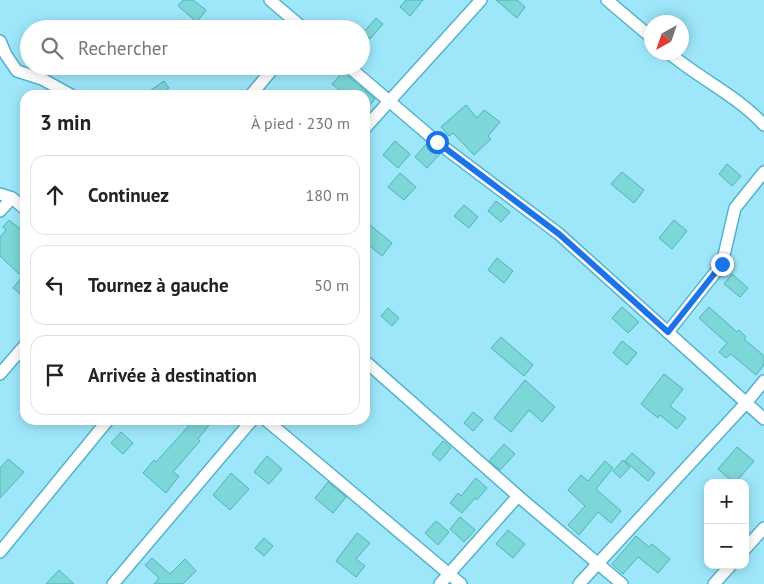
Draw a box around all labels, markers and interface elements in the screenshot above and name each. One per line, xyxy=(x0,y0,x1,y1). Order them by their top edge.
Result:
north arrow xyxy=(644,15,689,60)
search box xyxy=(20,20,370,75)
icon: search xyxy=(38,34,66,62)
text: Rechercher xyxy=(78,36,168,60)
text: 3 min xyxy=(40,109,91,136)
text: À pied · 230 m xyxy=(251,113,350,133)
route start xyxy=(426,131,449,154)
icon: ahead xyxy=(41,181,69,209)
text: Continuez xyxy=(88,183,169,207)
text: 180 m xyxy=(306,185,349,205)
route end xyxy=(711,253,734,276)
icon: left xyxy=(41,271,69,299)
text: Tournez à gauche xyxy=(88,273,229,297)
text: 50 m xyxy=(314,275,349,295)
icon: arrive xyxy=(41,361,69,389)
text: Arrivée à destination xyxy=(88,363,257,387)
map controls xyxy=(704,479,749,569)
button: + xyxy=(704,479,749,524)
button: − xyxy=(704,524,749,569)

